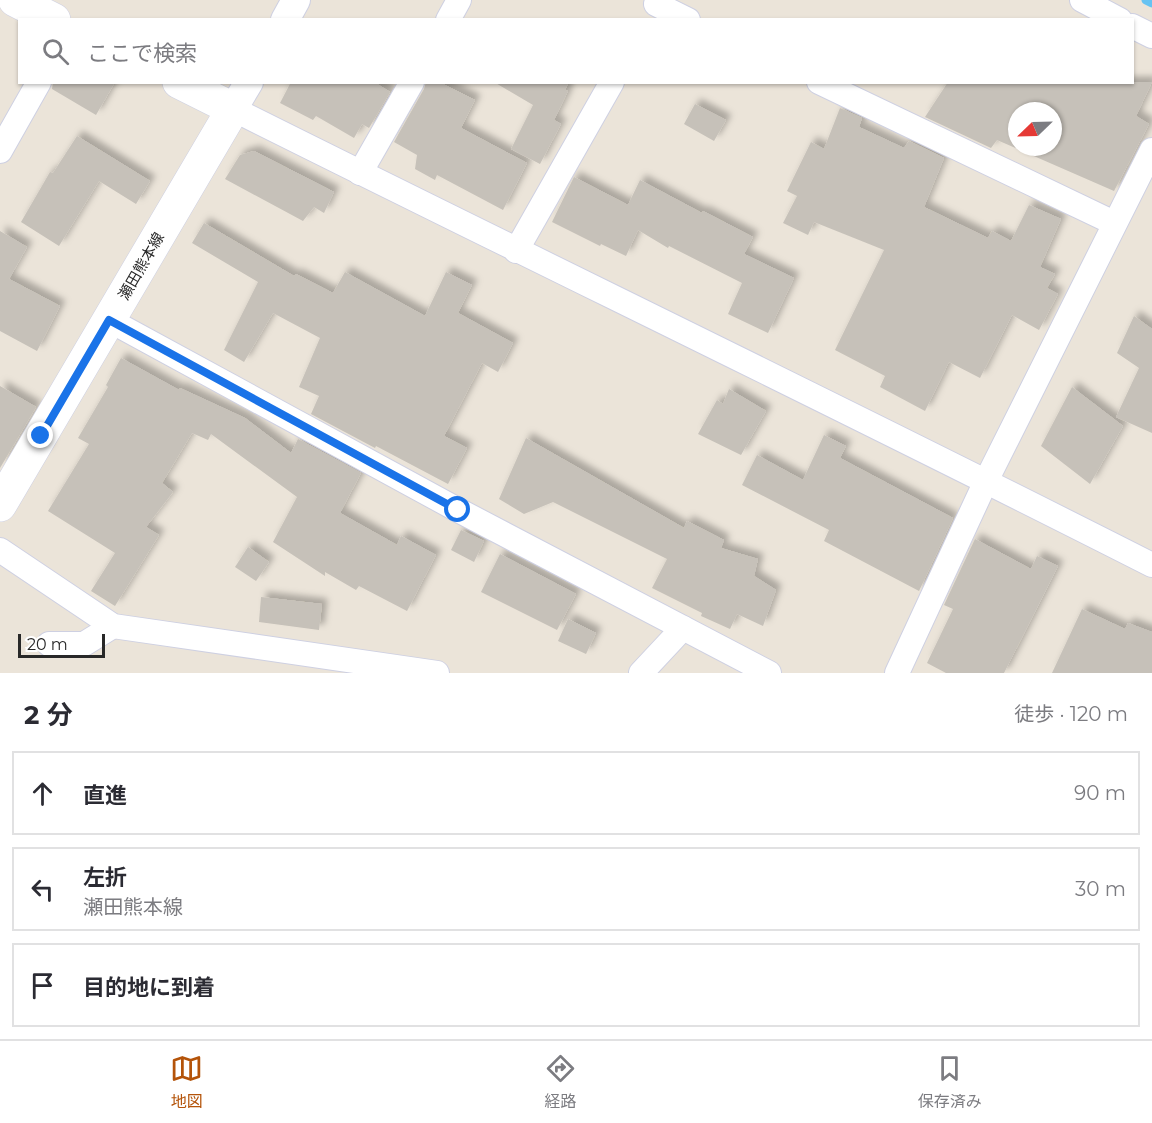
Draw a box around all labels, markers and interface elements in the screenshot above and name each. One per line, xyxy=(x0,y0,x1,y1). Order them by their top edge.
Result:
search box xyxy=(18,18,1134,84)
icon: search xyxy=(39,35,72,68)
text: ここで検索 xyxy=(87,40,197,67)
north arrow xyxy=(1008,102,1062,156)
street label: 瀬田熊本線 xyxy=(114,229,168,303)
route end xyxy=(27,422,53,448)
route start xyxy=(444,496,470,522)
scale bar xyxy=(18,631,105,658)
text: 20 m xyxy=(27,635,68,654)
text: 2 分 xyxy=(24,699,73,731)
text: 徒歩 · 120 m xyxy=(1014,702,1128,726)
icon: ahead xyxy=(26,777,59,810)
text: 90 m xyxy=(1074,781,1126,805)
text: 直進 xyxy=(83,782,127,809)
text: 左折 xyxy=(83,864,127,891)
icon: left xyxy=(26,873,59,906)
text: 30 m xyxy=(1075,877,1126,901)
text: 瀬田熊本線 xyxy=(83,895,183,919)
icon: arrive xyxy=(26,969,59,1002)
text: 目的地に到着 xyxy=(83,974,215,1001)
tab: 地図 xyxy=(170,1052,203,1112)
tab: 経路 xyxy=(544,1052,577,1112)
tab: 保存済み xyxy=(918,1052,982,1112)

